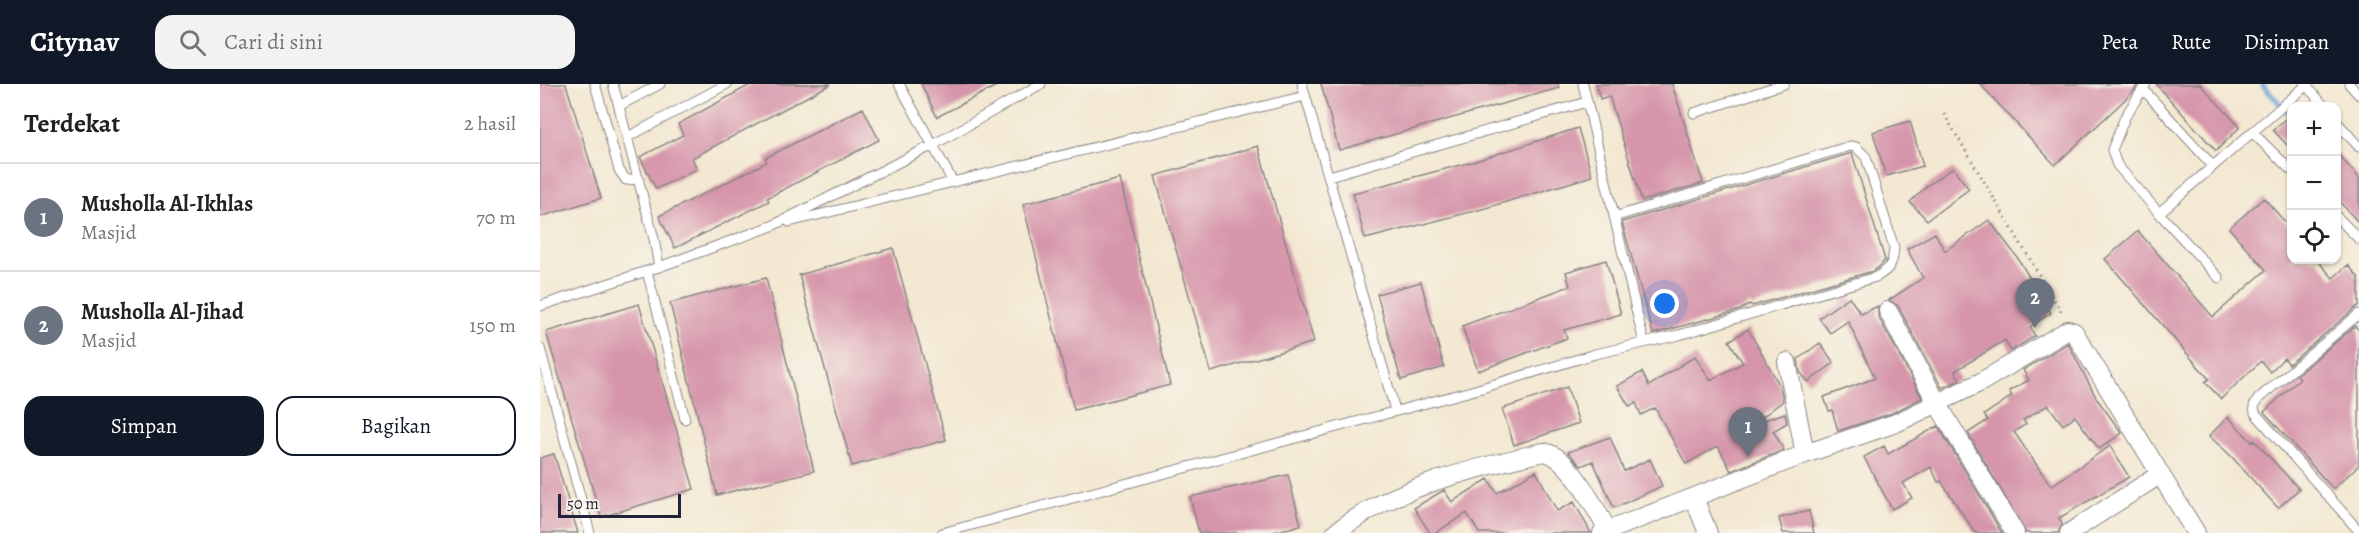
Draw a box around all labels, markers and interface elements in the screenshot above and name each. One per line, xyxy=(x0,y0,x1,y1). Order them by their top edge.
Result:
search box xyxy=(155,15,575,69)
text: Citynav xyxy=(30,23,119,61)
icon: search xyxy=(176,26,209,59)
text: Cari di sini xyxy=(224,27,323,57)
text: Peta xyxy=(2101,28,2138,56)
text: Rute xyxy=(2171,28,2211,56)
text: Disimpan xyxy=(2244,28,2329,56)
map controls xyxy=(2287,102,2341,264)
button: + xyxy=(2287,102,2341,156)
text: Terdekat xyxy=(24,106,120,141)
text: 2 hasil xyxy=(464,110,516,137)
button: − xyxy=(2287,156,2341,210)
text: Musholla Al-Ikhlas xyxy=(81,189,253,219)
text: 1 xyxy=(40,204,47,231)
text: 70 m xyxy=(476,204,516,231)
button: locate xyxy=(2287,210,2341,264)
text: Masjid xyxy=(81,219,136,246)
pin: 2 xyxy=(2016,278,2054,328)
your location xyxy=(1650,289,1679,318)
text: Musholla Al-Jihad xyxy=(81,297,244,327)
text: 2 xyxy=(39,312,48,339)
text: 150 m xyxy=(469,312,516,339)
text: Masjid xyxy=(81,327,136,354)
button: Simpan xyxy=(24,396,264,456)
button: Bagikan xyxy=(276,396,516,456)
pin: 1 xyxy=(1728,408,1768,457)
scale bar xyxy=(558,491,681,518)
text: 50 m xyxy=(567,493,599,515)

